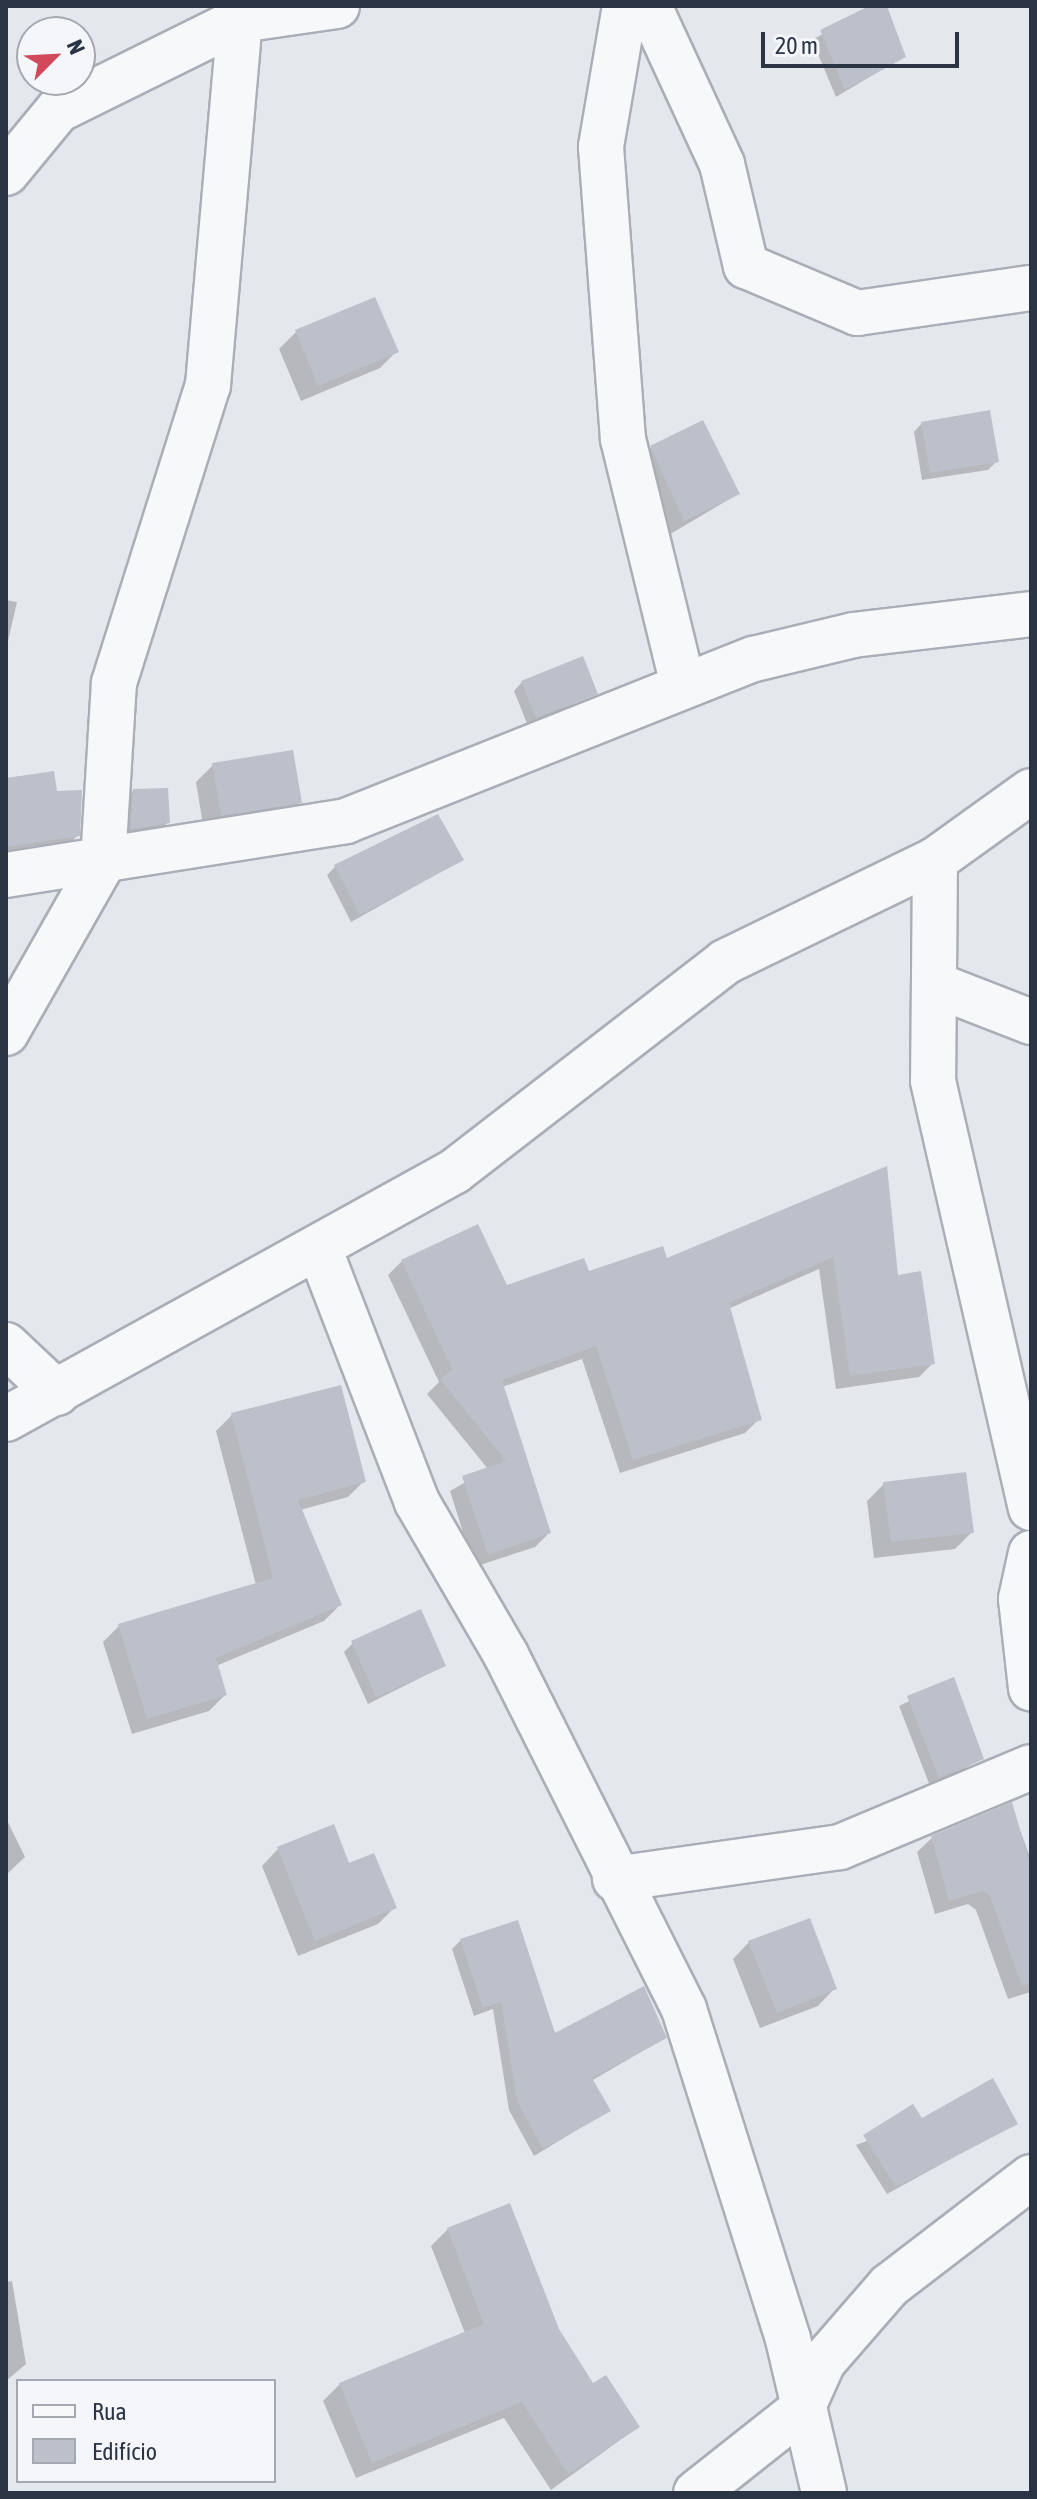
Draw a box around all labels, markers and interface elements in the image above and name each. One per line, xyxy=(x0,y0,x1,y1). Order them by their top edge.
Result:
north arrow xyxy=(16,16,96,96)
scale bar xyxy=(765,16,963,66)
text: 20 m xyxy=(775,32,818,59)
text: N xyxy=(62,36,91,58)
legend xyxy=(16,2379,276,2483)
text: Rua xyxy=(92,2398,127,2425)
text: Edifício xyxy=(92,2438,157,2465)

